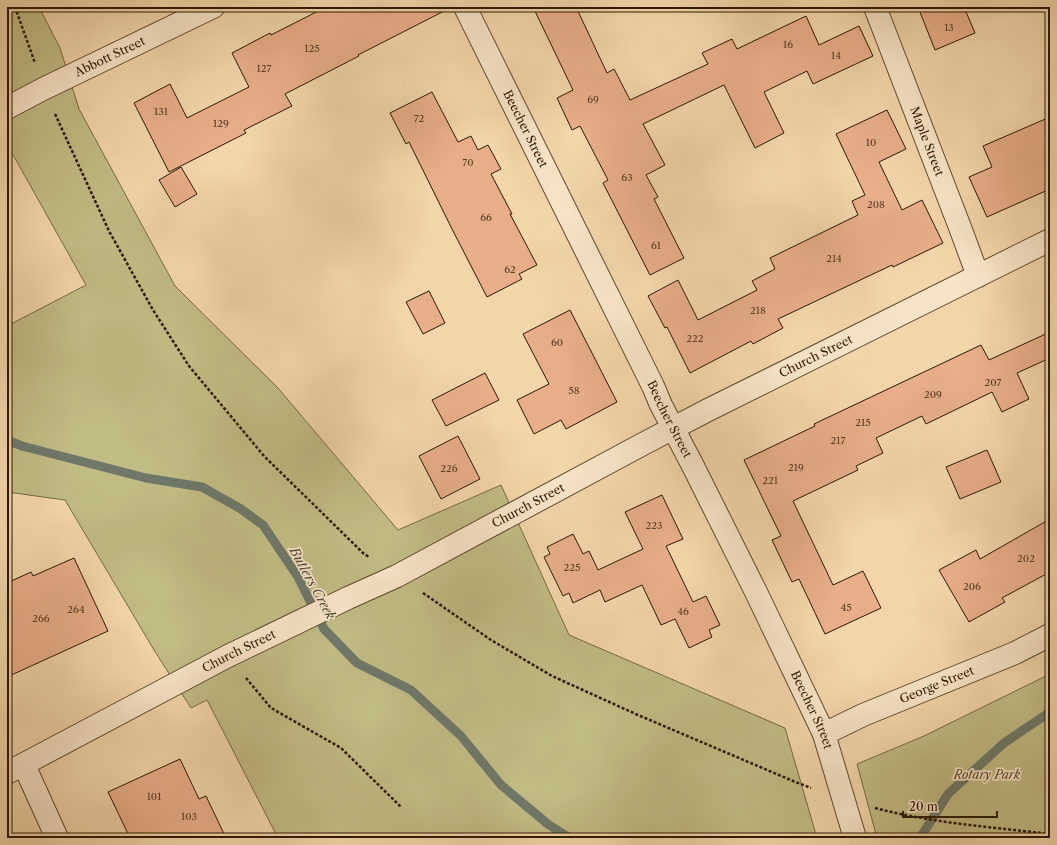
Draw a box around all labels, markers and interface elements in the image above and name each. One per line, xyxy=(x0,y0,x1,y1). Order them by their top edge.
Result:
house number: 13 xyxy=(944,21,954,34)
street label: Abbott Street xyxy=(71,33,148,80)
house number: 16 xyxy=(783,38,793,51)
house number: 125 xyxy=(304,42,320,55)
house number: 14 xyxy=(831,49,841,62)
house number: 127 xyxy=(257,62,272,75)
street label: Beecher Street xyxy=(500,87,552,170)
house number: 69 xyxy=(587,93,599,106)
street label: Maple Street xyxy=(907,104,948,179)
house number: 131 xyxy=(154,105,169,118)
house number: 72 xyxy=(414,112,425,125)
house number: 129 xyxy=(213,117,229,130)
house number: 10 xyxy=(866,136,876,149)
house number: 70 xyxy=(462,156,474,169)
house number: 63 xyxy=(621,171,633,184)
house number: 208 xyxy=(867,198,885,211)
house number: 66 xyxy=(480,211,492,224)
house number: 61 xyxy=(651,239,662,252)
house number: 214 xyxy=(826,252,842,265)
house number: 62 xyxy=(504,263,516,276)
house number: 218 xyxy=(750,304,766,317)
street label: Church Street xyxy=(776,331,856,381)
house number: 222 xyxy=(686,332,704,345)
house number: 60 xyxy=(551,336,563,349)
house number: 207 xyxy=(984,376,1002,389)
street label: Beecher Street xyxy=(644,378,696,461)
house number: 58 xyxy=(568,384,580,397)
house number: 209 xyxy=(924,388,942,401)
house number: 215 xyxy=(855,416,871,429)
house number: 217 xyxy=(831,434,846,447)
house number: 219 xyxy=(788,461,804,474)
house number: 226 xyxy=(440,462,458,475)
house number: 221 xyxy=(762,474,779,487)
street label: Church Street xyxy=(489,479,568,531)
house number: 223 xyxy=(645,519,663,532)
water label: Butlers Creek xyxy=(286,543,340,622)
house number: 202 xyxy=(1017,552,1035,565)
house number: 225 xyxy=(564,561,580,574)
house number: 206 xyxy=(963,580,981,593)
house number: 45 xyxy=(840,601,852,614)
house number: 264 xyxy=(67,603,85,616)
house number: 46 xyxy=(677,605,689,618)
house number: 266 xyxy=(32,612,50,625)
street label: Church Street xyxy=(199,626,279,675)
street label: George Street xyxy=(897,662,977,706)
street label: Beecher Street xyxy=(788,668,836,751)
park label: Rotary Park xyxy=(953,767,1021,782)
house number: 101 xyxy=(147,790,162,803)
scale bar xyxy=(903,793,997,819)
text: 20 m xyxy=(909,799,938,814)
house number: 103 xyxy=(181,810,197,823)

